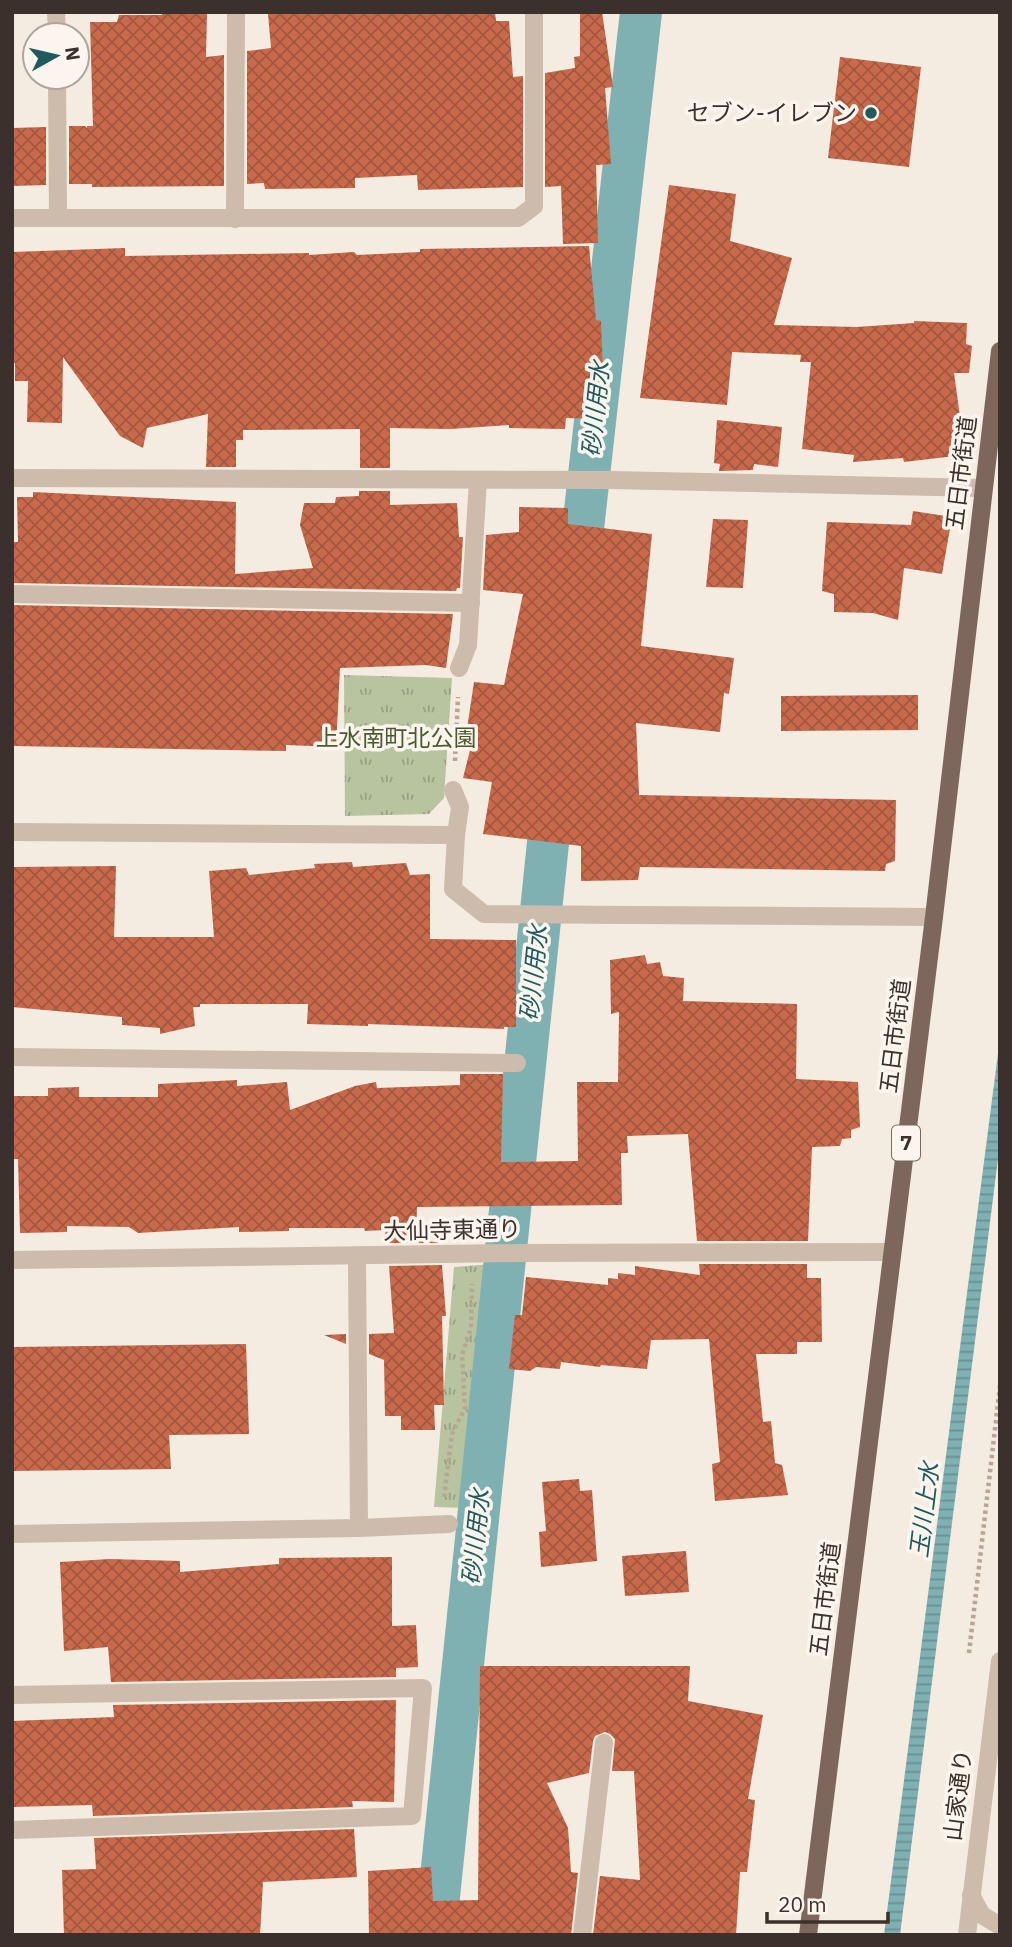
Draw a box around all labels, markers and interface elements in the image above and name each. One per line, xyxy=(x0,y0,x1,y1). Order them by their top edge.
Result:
north arrow xyxy=(21,21,91,91)
text: N xyxy=(60,45,86,62)
place label: セブン-イレブン xyxy=(687,97,857,127)
marker: セブン-イレブン xyxy=(863,105,879,121)
water label: 砂川用水 xyxy=(574,357,616,458)
street label: 五日市街道 xyxy=(938,414,982,532)
park label: 上水南町北公園 xyxy=(316,722,477,752)
water label: 砂川用水 xyxy=(512,921,554,1022)
street label: 五日市街道 xyxy=(872,977,916,1095)
road number: 7 xyxy=(892,1126,920,1160)
street label: 大仙寺東通り xyxy=(383,1213,521,1245)
water label: 玉川上水 xyxy=(902,1457,946,1559)
water label: 砂川用水 xyxy=(454,1485,496,1586)
street label: 五日市街道 xyxy=(802,1540,846,1658)
street label: 山家通り xyxy=(937,1747,978,1842)
scale bar xyxy=(767,1881,888,1925)
text: 20 m xyxy=(778,1890,827,1918)

